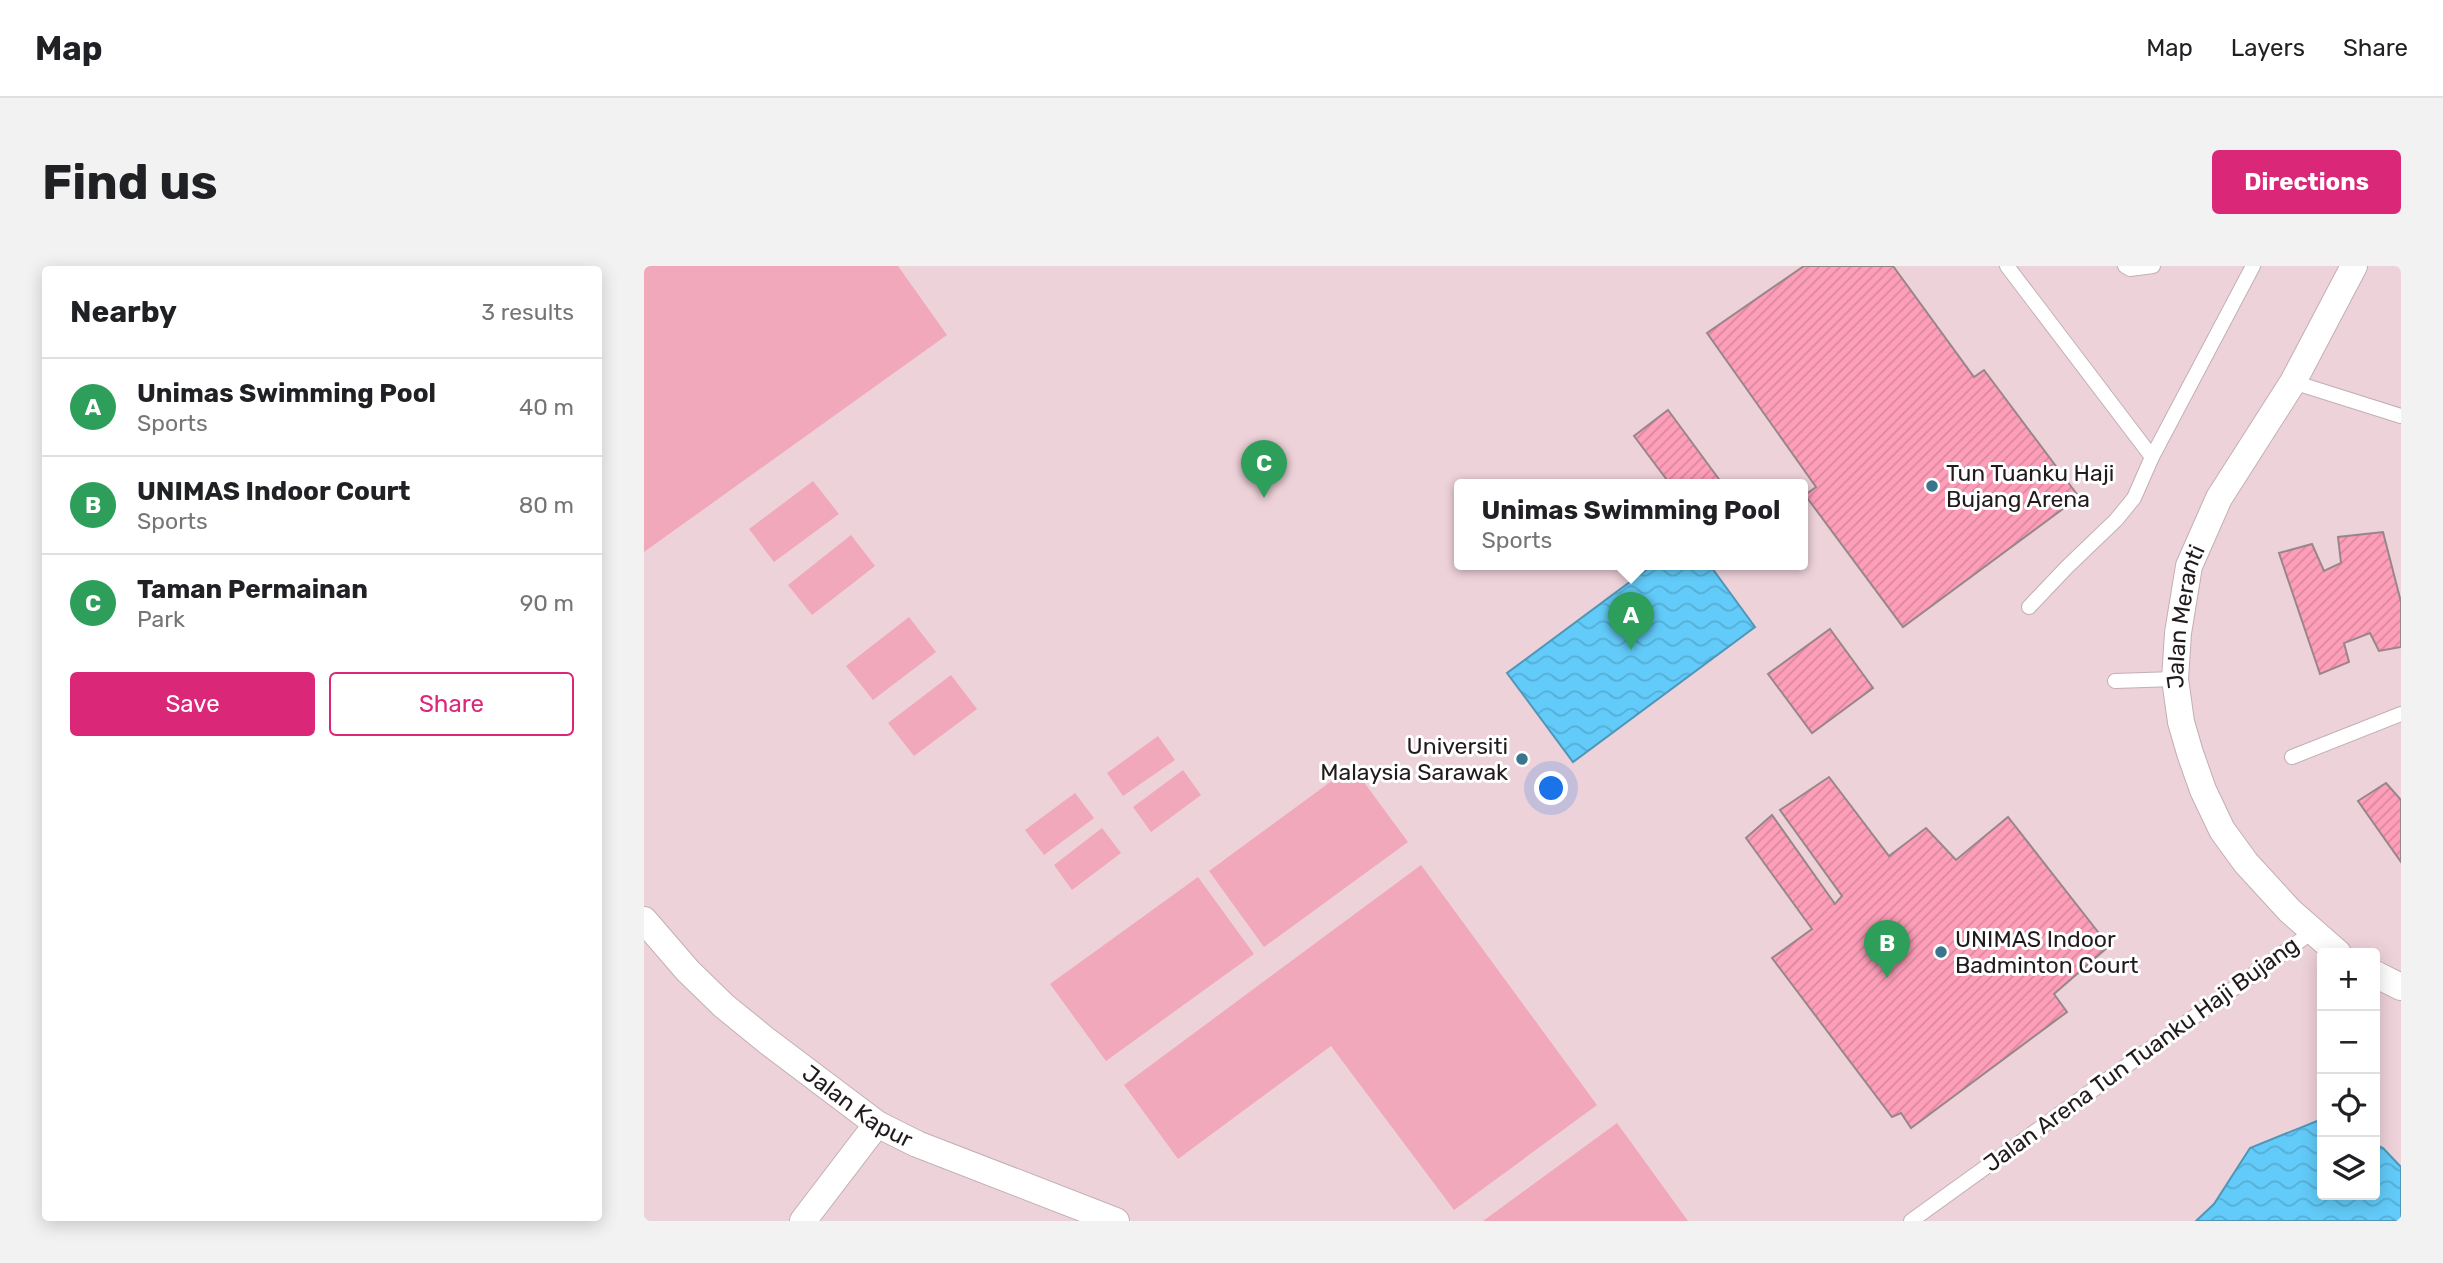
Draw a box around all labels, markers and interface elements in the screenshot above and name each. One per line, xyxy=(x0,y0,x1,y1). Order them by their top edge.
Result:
text: Map xyxy=(35,29,103,68)
text: Map xyxy=(2146,34,2193,62)
text: Layers xyxy=(2231,34,2305,62)
text: Share xyxy=(2343,34,2408,62)
button: Directions xyxy=(2212,150,2401,214)
text: Find us xyxy=(42,153,218,211)
text: Nearby xyxy=(70,294,177,330)
text: 3 results xyxy=(481,298,574,326)
text: Unimas Swimming Pool xyxy=(137,378,436,409)
text: A xyxy=(85,393,101,421)
text: 40 m xyxy=(519,393,574,421)
text: Sports xyxy=(137,409,208,437)
pin: C xyxy=(1241,440,1287,498)
place label: Tun Tuanku Haji Bujang Arena xyxy=(1946,459,2114,513)
text: UNIMAS Indoor Court xyxy=(137,476,411,507)
marker: Tun Tuanku Haji Bujang Arena xyxy=(1924,478,1940,494)
popup xyxy=(1454,479,1808,570)
text: B xyxy=(85,491,101,519)
text: 80 m xyxy=(519,491,574,519)
text: Unimas Swimming Pool xyxy=(1482,495,1780,526)
text: Sports xyxy=(137,507,208,535)
text: Sports xyxy=(1482,526,1552,554)
street label: Jalan Meranti xyxy=(2160,540,2211,691)
text: Taman Permainan xyxy=(137,574,368,605)
text: C xyxy=(85,589,101,617)
text: 90 m xyxy=(520,589,574,617)
pin: A xyxy=(1608,592,1654,650)
text: Park xyxy=(137,605,185,633)
button: Save xyxy=(70,672,315,736)
button: Share xyxy=(329,672,574,736)
place label: Universiti Malaysia Sarawak xyxy=(1320,732,1508,786)
marker: Universiti Malaysia Sarawak xyxy=(1514,751,1530,767)
your location xyxy=(1534,771,1568,805)
pin: B xyxy=(1864,920,1910,978)
place label: UNIMAS Indoor Badminton Court xyxy=(1955,925,2138,979)
street label: Jalan Arena Tun Tuanku Haji Bujang xyxy=(1978,930,2304,1178)
marker: UNIMAS Indoor Badminton Court xyxy=(1933,944,1949,960)
map controls xyxy=(2317,948,2380,1200)
button: + xyxy=(2317,948,2380,1011)
button: − xyxy=(2317,1011,2380,1074)
street label: Jalan Kapur xyxy=(797,1059,918,1154)
button: locate xyxy=(2317,1074,2380,1137)
button: layers xyxy=(2317,1137,2380,1200)

